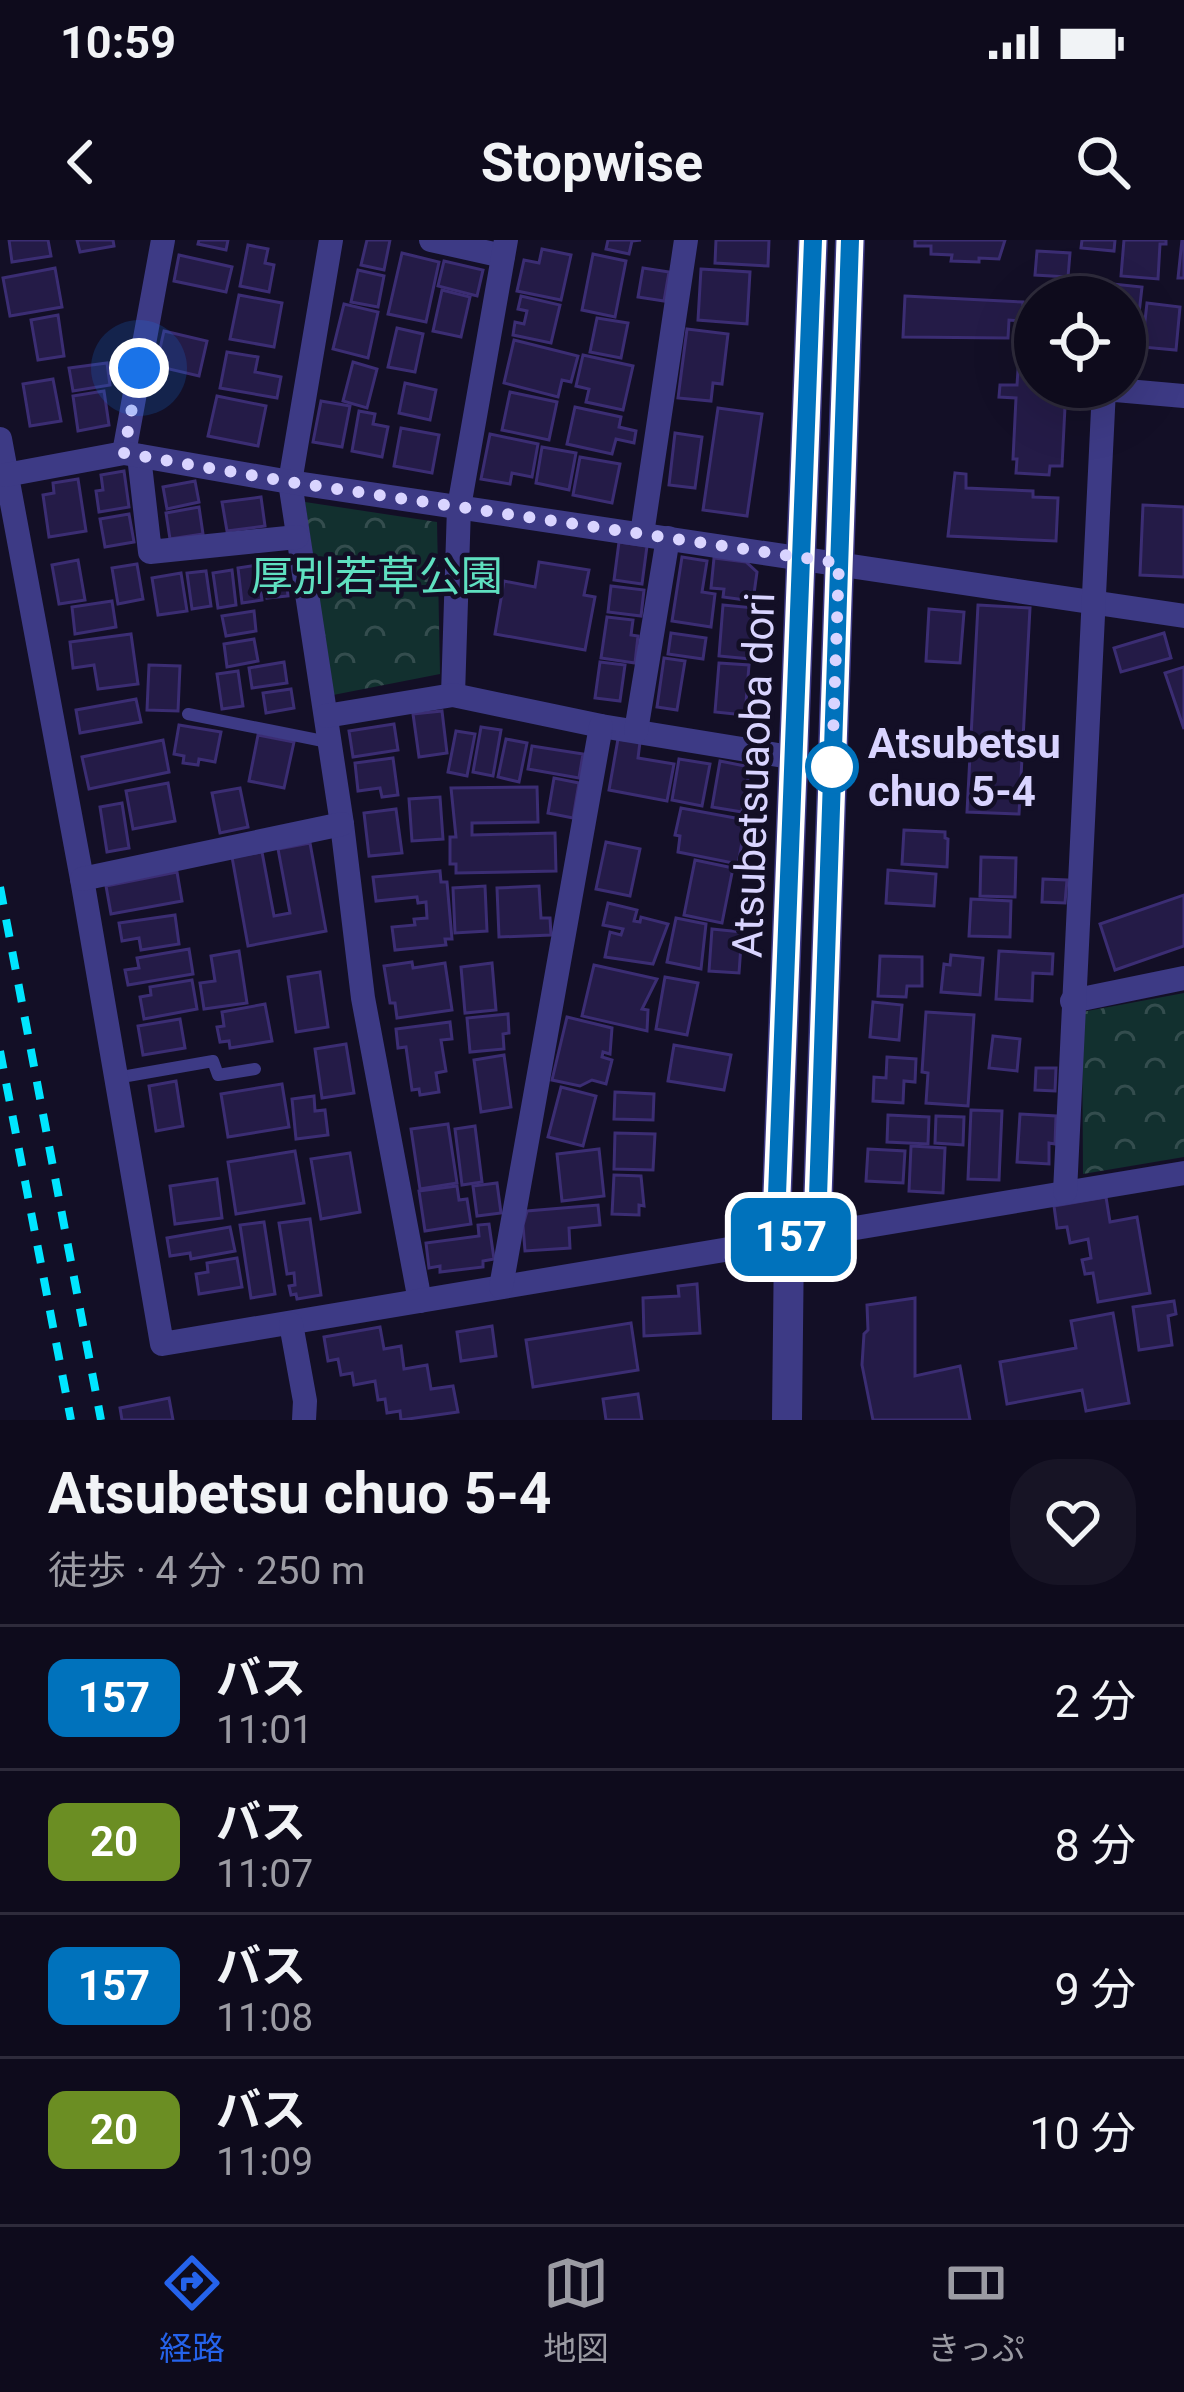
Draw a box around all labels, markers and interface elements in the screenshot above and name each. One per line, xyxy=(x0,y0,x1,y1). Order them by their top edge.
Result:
text: 10:59 xyxy=(60,16,176,69)
icon: back xyxy=(48,129,114,195)
icon: search xyxy=(1070,129,1136,195)
text: Stopwise xyxy=(481,131,703,194)
map controls xyxy=(1014,276,1146,408)
button: locate xyxy=(1014,276,1146,408)
your location xyxy=(109,338,169,398)
park label: 厚別若草公園 xyxy=(251,552,503,601)
street label: Atsubetsuaoba dori xyxy=(723,591,784,959)
place label: Atsubetsu chuo 5-4 xyxy=(868,719,1061,816)
marker: Atsubetsu chuo 5-4 xyxy=(807,742,857,792)
line badge: 157 xyxy=(722,1198,860,1276)
text: 157 xyxy=(755,1212,827,1261)
button: heart xyxy=(1010,1459,1136,1585)
text: Atsubetsu chuo 5-4 xyxy=(48,1460,552,1527)
text: 徒歩 · 4 分 · 250 m xyxy=(48,1548,365,1594)
text: バス xyxy=(216,1652,306,1705)
text: 157 xyxy=(78,1673,150,1722)
text: 2 分 xyxy=(1055,1675,1136,1728)
text: 11:01 xyxy=(216,1707,313,1753)
text: バス xyxy=(216,1796,306,1849)
text: 20 xyxy=(90,1817,138,1866)
text: 8 分 xyxy=(1055,1819,1136,1872)
text: 11:07 xyxy=(216,1851,313,1897)
text: バス xyxy=(216,1940,306,1993)
text: 157 xyxy=(78,1961,150,2010)
text: 9 分 xyxy=(1055,1963,1136,2016)
text: 11:08 xyxy=(216,1995,313,2041)
text: バス xyxy=(216,2084,306,2137)
text: 20 xyxy=(90,2105,138,2154)
text: 10 分 xyxy=(1029,2107,1136,2160)
text: 11:09 xyxy=(216,2139,313,2185)
tab: 経路 xyxy=(159,2250,225,2370)
tab: 地図 xyxy=(543,2250,609,2370)
tab: きっぷ xyxy=(927,2250,1025,2370)

